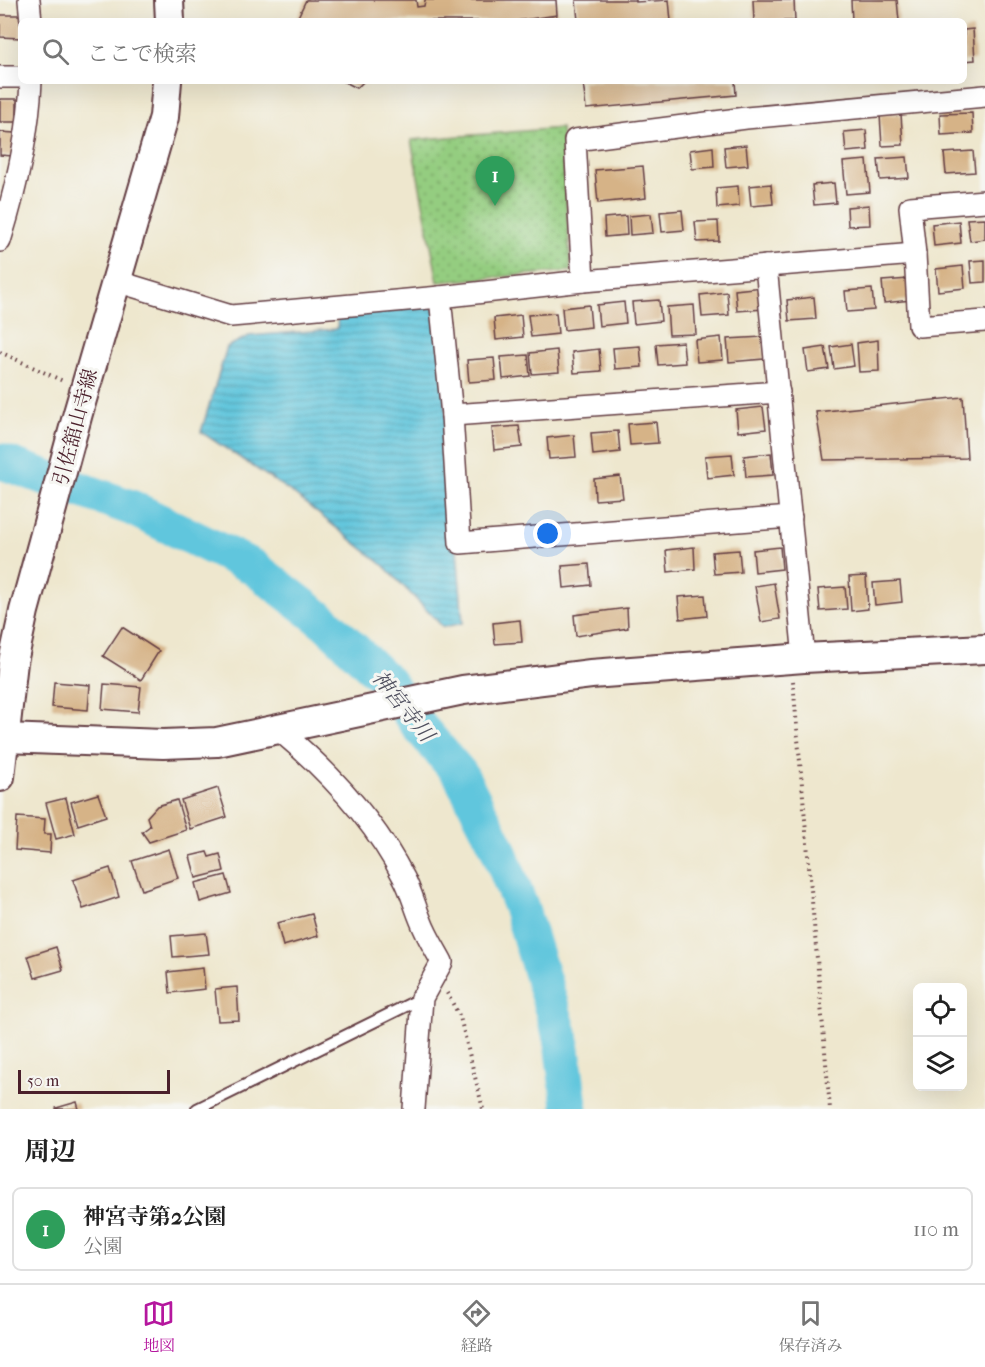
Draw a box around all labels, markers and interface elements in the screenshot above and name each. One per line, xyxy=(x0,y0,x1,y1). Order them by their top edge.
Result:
search box xyxy=(18,18,967,84)
icon: search xyxy=(39,35,72,68)
text: ここで検索 xyxy=(87,41,197,67)
pin: 1 xyxy=(476,156,514,206)
street label: 引佐舘山寺線 xyxy=(49,366,102,488)
your location xyxy=(533,519,562,548)
water label: 神宮寺川 xyxy=(367,666,440,748)
map controls xyxy=(913,983,967,1091)
button: locate xyxy=(913,983,967,1037)
button: layers xyxy=(913,1037,967,1091)
scale bar xyxy=(18,1067,170,1094)
text: 50 m xyxy=(27,1071,59,1090)
text: 周辺 xyxy=(24,1136,76,1167)
text: 神宮寺第2公園 xyxy=(83,1204,226,1230)
text: 1 xyxy=(42,1218,49,1241)
text: 110 m xyxy=(913,1218,959,1241)
text: 公園 xyxy=(83,1235,123,1258)
tab: 地図 xyxy=(142,1297,175,1356)
tab: 経路 xyxy=(460,1297,493,1356)
tab: 保存済み xyxy=(778,1297,842,1356)

